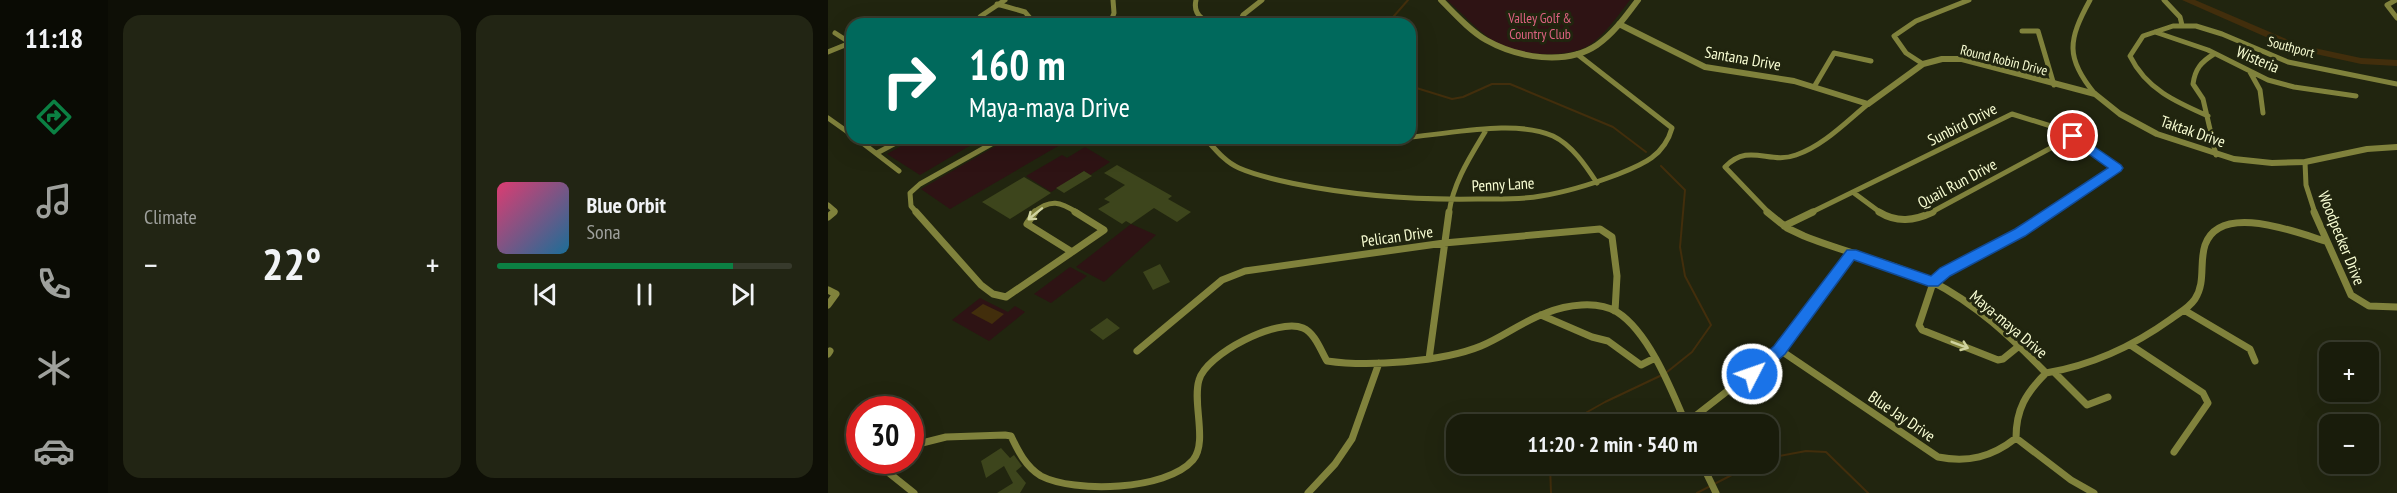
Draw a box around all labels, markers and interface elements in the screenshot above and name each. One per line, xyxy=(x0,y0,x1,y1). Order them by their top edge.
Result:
park label: Valley Golf & Country Club xyxy=(1507,9,1572,43)
text: 11:18 xyxy=(25,21,83,55)
street label: Southport xyxy=(2265,32,2317,62)
text: 160 m xyxy=(969,37,1066,92)
street label: Round Robin Drive xyxy=(1958,40,2050,80)
street label: Santana Drive xyxy=(1703,41,1783,75)
street label: Wisteria xyxy=(2233,41,2283,77)
icon: right xyxy=(870,42,948,120)
text: Maya-maya Drive xyxy=(969,90,1130,124)
icon: directions xyxy=(33,96,75,138)
street label: Sunbird Drive xyxy=(1924,98,2000,150)
pin xyxy=(2047,110,2098,161)
street label: Taktak Drive xyxy=(2158,111,2228,151)
icon: arrive xyxy=(2056,119,2089,152)
street label: Quail Run Drive xyxy=(1914,154,2000,212)
street label: Penny Lane xyxy=(1471,172,1535,196)
icon: music xyxy=(33,180,75,222)
street label: Woodpecker Drive xyxy=(2314,188,2370,288)
text: Blue Orbit xyxy=(587,191,666,219)
text: Climate xyxy=(144,204,197,230)
one-way arrow xyxy=(1027,207,1043,220)
text: Sona xyxy=(587,219,620,245)
street label: Pelican Drive xyxy=(1360,221,1434,251)
text: 22° xyxy=(262,234,321,292)
text: − xyxy=(144,243,158,286)
text: + xyxy=(426,243,440,286)
icon: phone xyxy=(33,263,75,305)
icon: previous xyxy=(529,278,562,311)
icon: pause xyxy=(628,278,661,311)
icon: next xyxy=(726,278,759,311)
street label: Maya-maya Drive xyxy=(1966,286,2052,362)
one-way arrow xyxy=(1950,340,1968,351)
position arrow xyxy=(1720,342,1784,406)
map controls xyxy=(2319,342,2379,474)
button: + xyxy=(2319,342,2379,402)
icon: climate xyxy=(33,347,75,389)
street label: Blue Jay Drive xyxy=(1865,386,1939,446)
speed limit sign: 30 xyxy=(846,396,924,474)
button: − xyxy=(2319,414,2379,474)
icon: car xyxy=(33,430,75,472)
text: 11:20 · 2 min · 540 m xyxy=(1527,430,1698,458)

